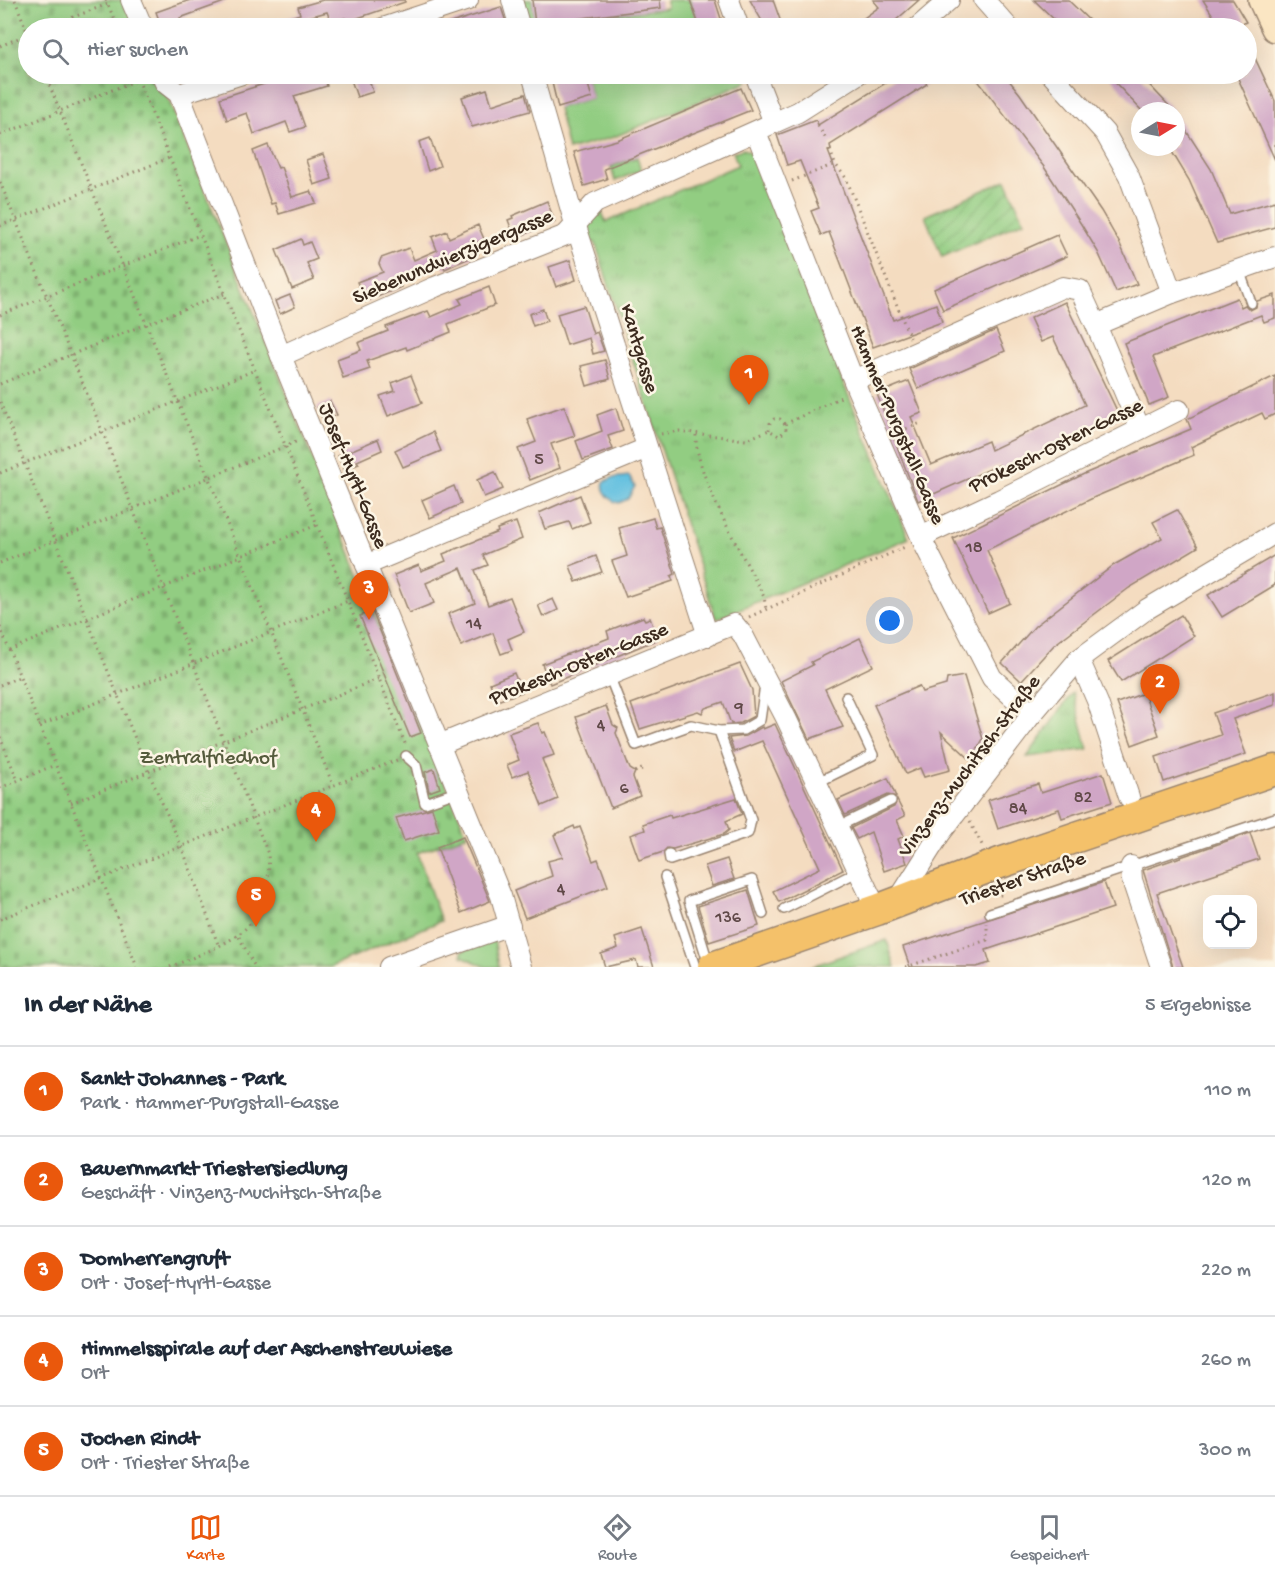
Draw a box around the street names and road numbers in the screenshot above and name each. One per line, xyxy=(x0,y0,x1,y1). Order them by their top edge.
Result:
street label: Siebenundvierzigergasse xyxy=(349,204,558,312)
street label: Kantgasse xyxy=(612,302,663,398)
street label: Hammer-Purgstall-Gasse xyxy=(842,322,950,530)
street label: Prokesch-Osten-Gasse xyxy=(965,394,1149,501)
street label: Josef-Hyrtl-Gasse xyxy=(311,400,393,554)
street label: Prokesch-Osten-Gasse xyxy=(485,618,673,713)
street label: Vinzenz-Muchitsch-Straße xyxy=(893,670,1048,864)
street label: Triester Straße xyxy=(956,847,1090,914)

